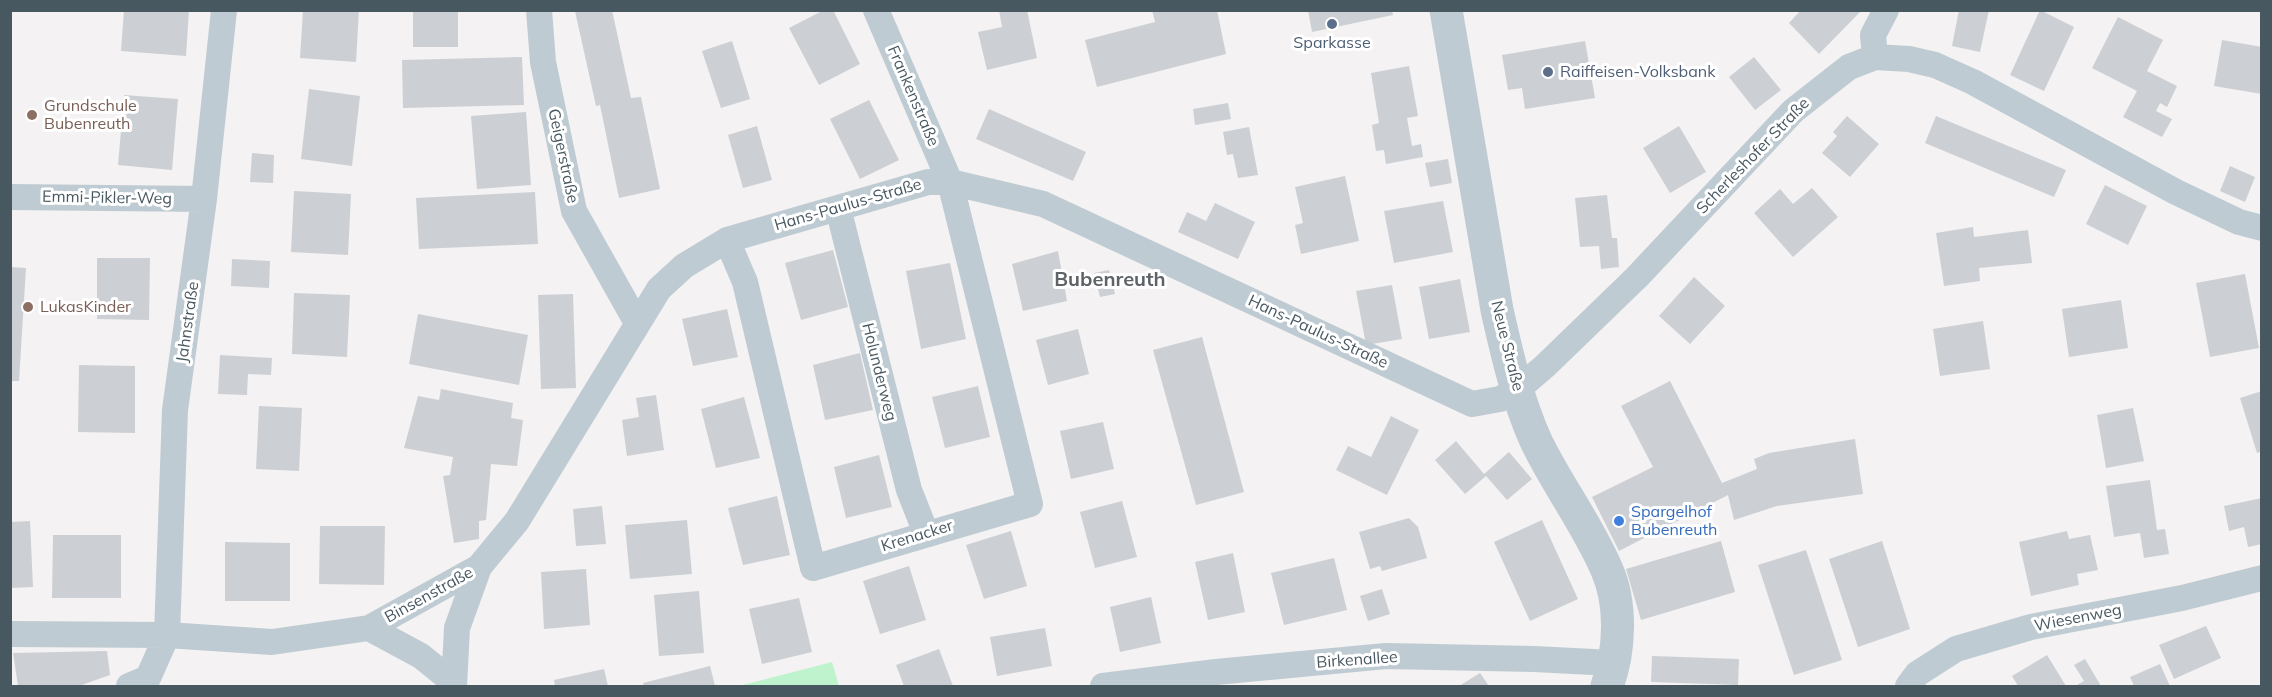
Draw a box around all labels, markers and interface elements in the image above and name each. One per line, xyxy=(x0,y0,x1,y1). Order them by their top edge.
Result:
marker: Sparkasse xyxy=(1325,17,1339,31)
place label: Sparkasse xyxy=(1293,33,1371,53)
street label: Frankenstraße xyxy=(883,43,943,149)
place label: Raiffeisen-Volksbank xyxy=(1560,62,1715,82)
marker: Raiffeisen-Volksbank xyxy=(1541,65,1555,79)
street label: Scherleshofer Straße xyxy=(1693,94,1813,218)
place label: Grundschule Bubenreuth xyxy=(44,96,137,134)
street label: Geigerstraße xyxy=(544,107,582,205)
marker: Grundschule Bubenreuth xyxy=(25,108,39,122)
street label: Hans-Paulus-Straße xyxy=(772,175,924,235)
street label: Emmi-Pikler-Weg xyxy=(42,187,172,209)
district label: Bubenreuth xyxy=(1054,268,1166,292)
street label: Jahnstraße xyxy=(173,280,203,364)
street label: Hans-Paulus-Straße xyxy=(1245,291,1391,373)
place label: LukasKinder xyxy=(40,297,131,317)
street label: Neue Straße xyxy=(1486,299,1528,393)
marker: LukasKinder xyxy=(21,300,35,314)
street label: Holunderweg xyxy=(858,321,900,423)
place label: Spargelhof Bubenreuth xyxy=(1631,502,1717,540)
marker: Spargelhof Bubenreuth xyxy=(1612,514,1626,528)
street label: Krenacker xyxy=(879,516,955,556)
street label: Binsenstraße xyxy=(382,563,476,627)
street label: Wiesenweg xyxy=(2033,600,2123,636)
street label: Birkenallee xyxy=(1316,648,1398,672)

